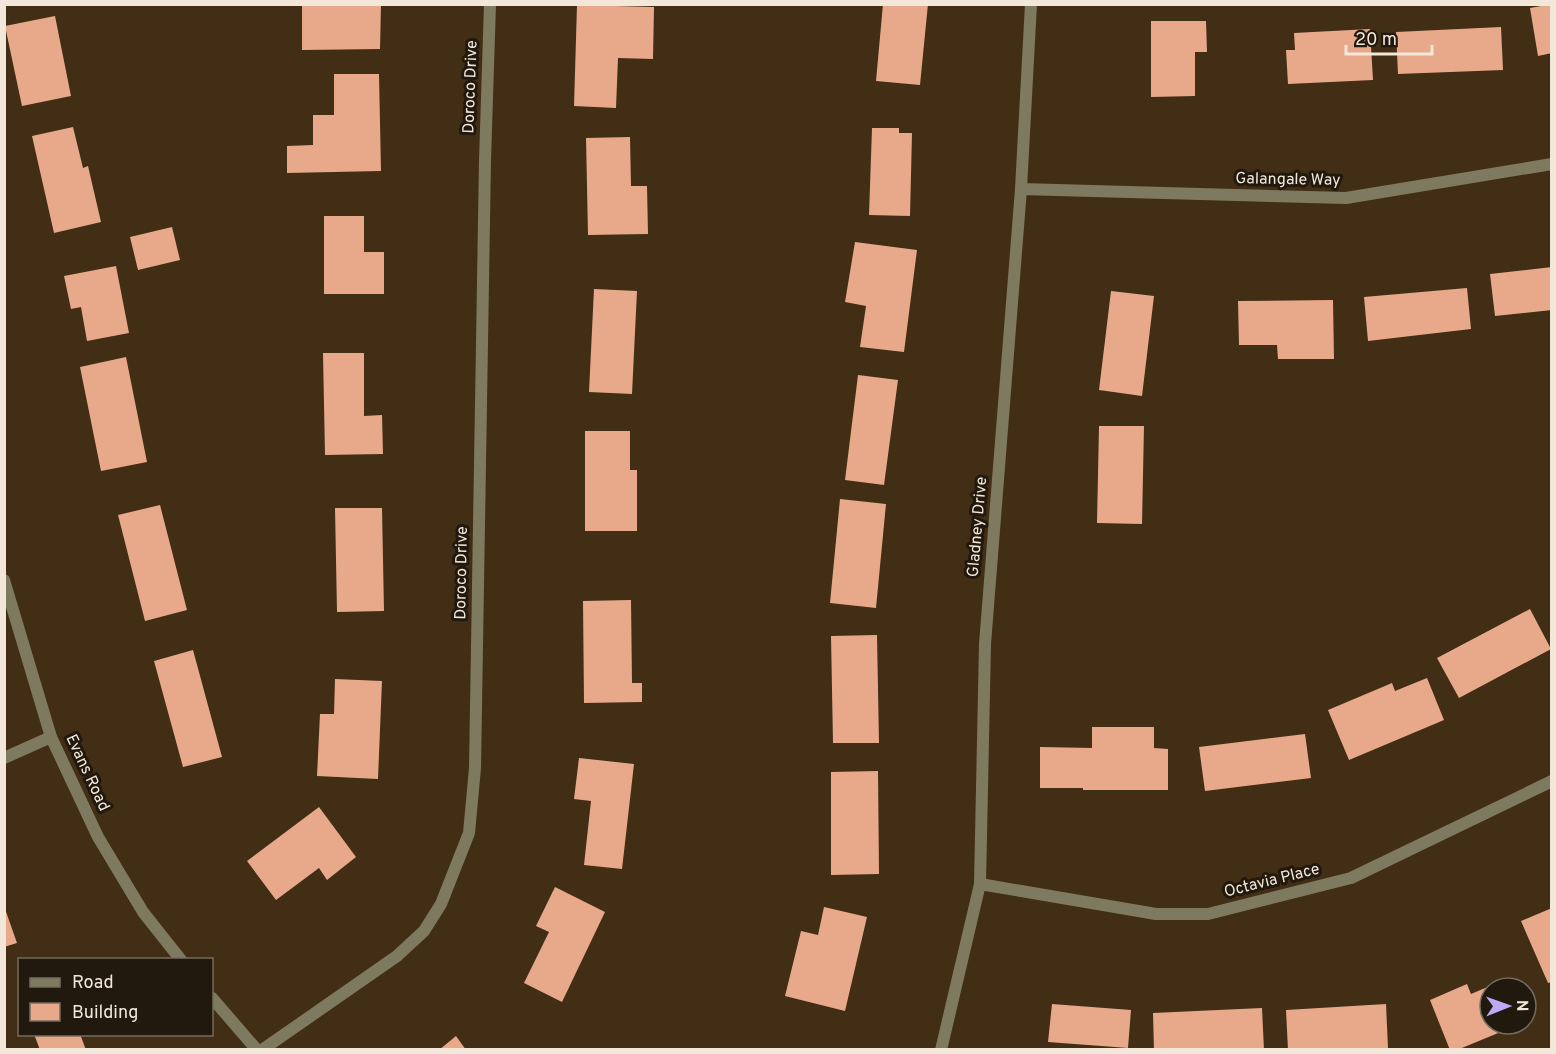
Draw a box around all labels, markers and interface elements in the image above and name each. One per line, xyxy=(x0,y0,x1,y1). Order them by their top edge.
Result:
scale bar xyxy=(1346,18,1432,56)
text: 20 m xyxy=(1355,29,1397,52)
street label: Doroco Drive xyxy=(459,40,483,134)
street label: Galangale Way xyxy=(1235,169,1341,191)
street label: Gladney Drive xyxy=(964,476,992,578)
street label: Doroco Drive xyxy=(451,526,473,620)
street label: Evans Road xyxy=(60,731,114,815)
street label: Octavia Place xyxy=(1222,859,1322,903)
legend xyxy=(18,958,213,1036)
text: Road xyxy=(72,972,114,995)
north arrow xyxy=(1478,976,1538,1036)
text: N xyxy=(1511,1000,1531,1012)
text: Building xyxy=(72,1002,138,1025)

